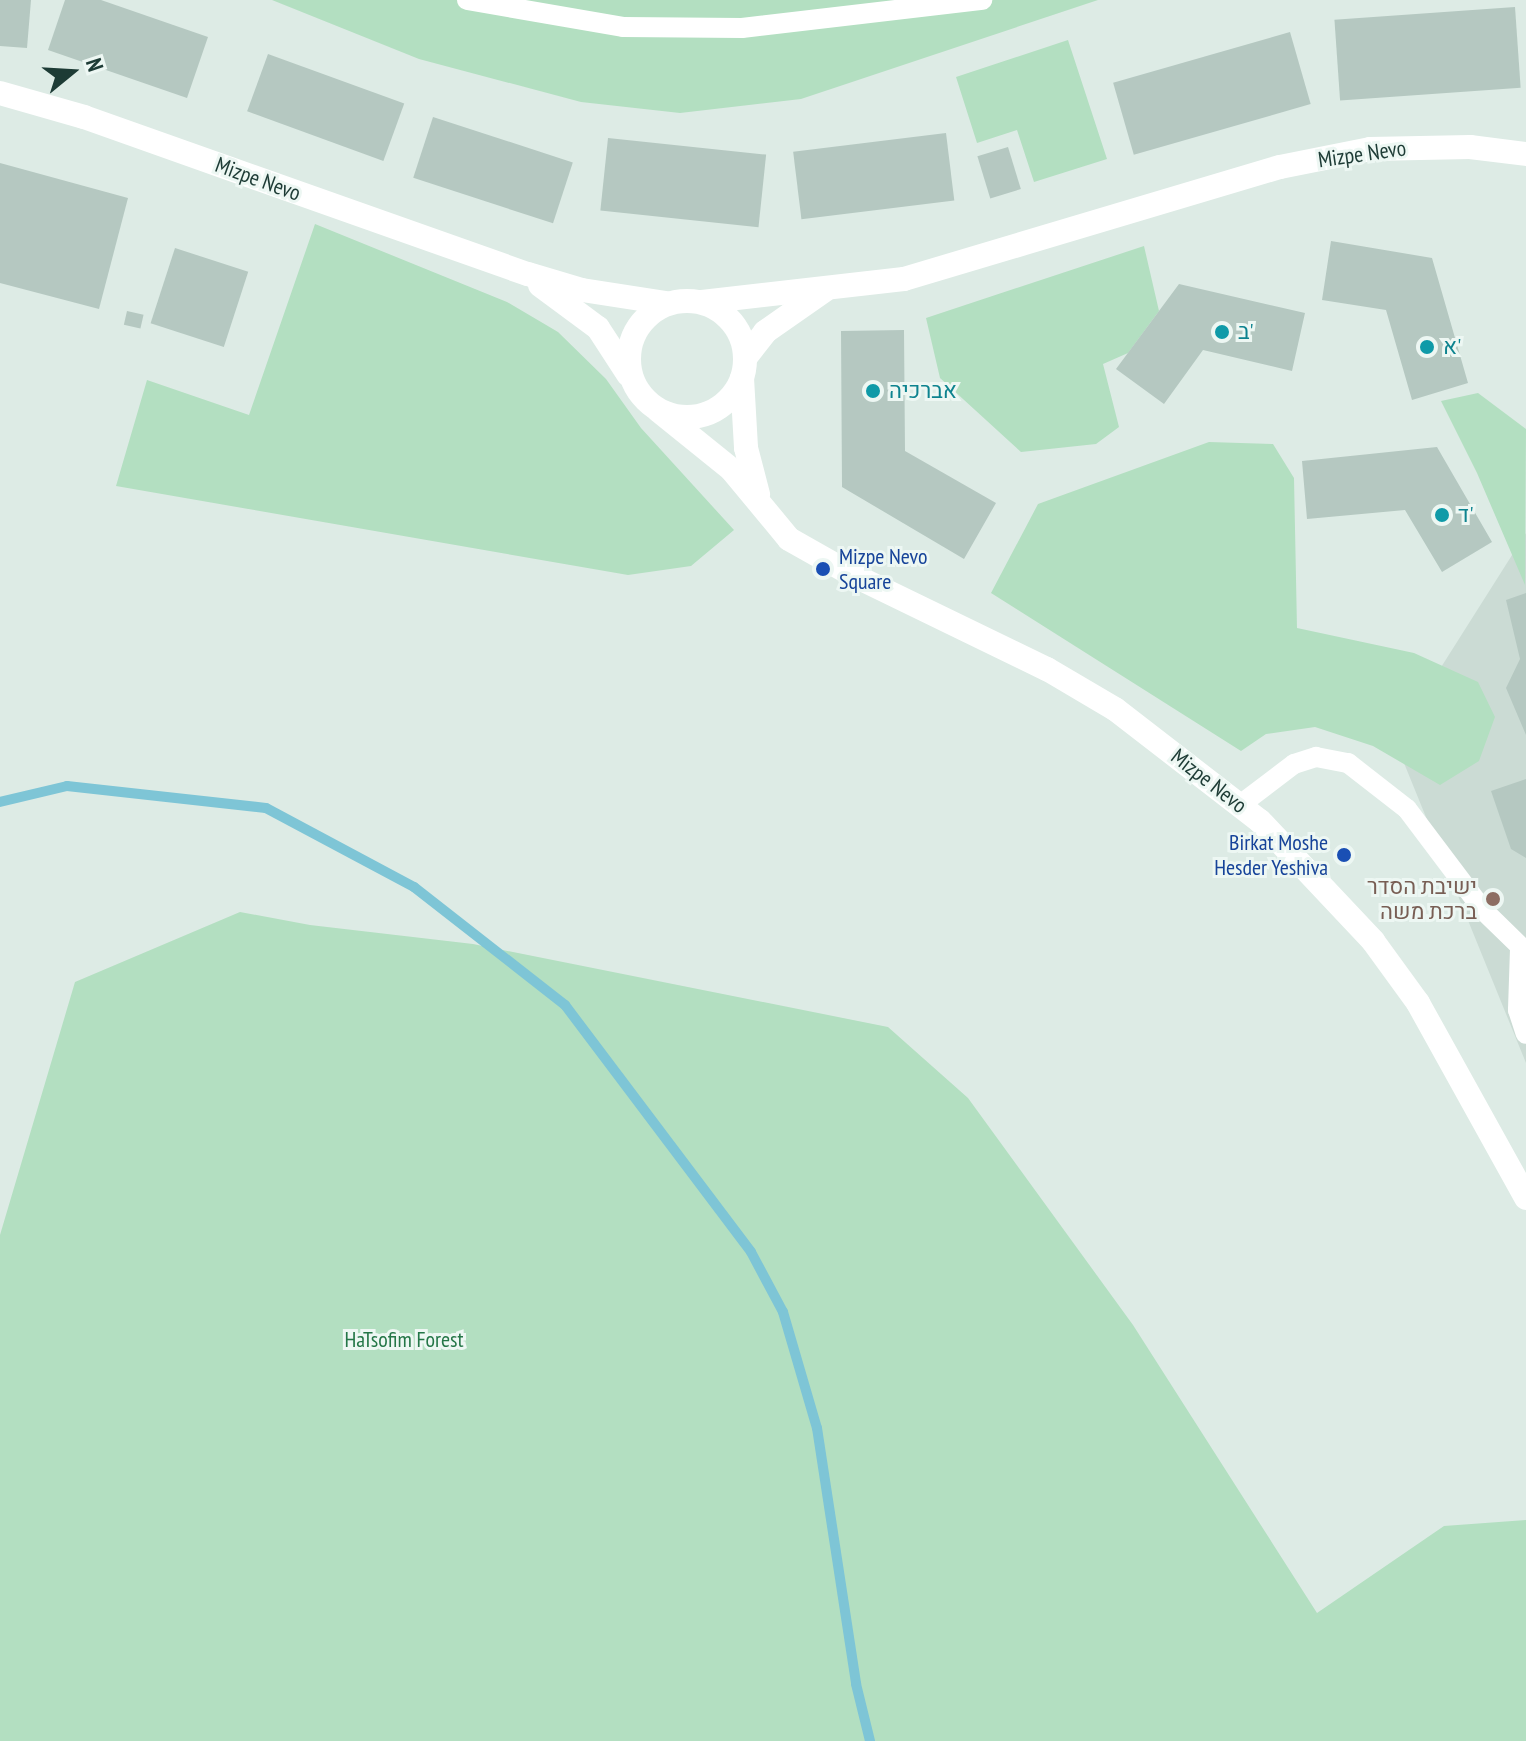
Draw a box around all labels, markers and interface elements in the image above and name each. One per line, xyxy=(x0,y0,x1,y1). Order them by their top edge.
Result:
north arrow xyxy=(32,32,112,112)
text: N xyxy=(80,55,110,75)
street label: Mizpe Nevo xyxy=(1316,135,1408,173)
street label: Mizpe Nevo xyxy=(212,151,304,207)
place label: ב' xyxy=(1238,319,1254,345)
marker: ב' xyxy=(1213,323,1231,341)
place label: א' xyxy=(1443,334,1461,360)
marker: א' xyxy=(1418,338,1436,356)
place label: אברכיה xyxy=(889,378,957,404)
marker: אברכיה xyxy=(864,382,882,400)
place label: ד' xyxy=(1458,502,1473,528)
marker: ד' xyxy=(1433,506,1451,524)
place label: Mizpe Nevo Square xyxy=(839,543,928,594)
marker: Mizpe Nevo Square xyxy=(814,560,832,578)
street label: Mizpe Nevo xyxy=(1166,743,1252,819)
place label: Birkat Moshe Hesder Yeshiva xyxy=(1214,829,1328,880)
marker: Birkat Moshe Hesder Yeshiva xyxy=(1335,846,1353,864)
place label: ישיבת הסדר ברכת משה xyxy=(1367,873,1477,924)
marker: ישיבת הסדר ברכת משה xyxy=(1484,890,1502,908)
park label: HaTsofim Forest xyxy=(344,1327,464,1353)

